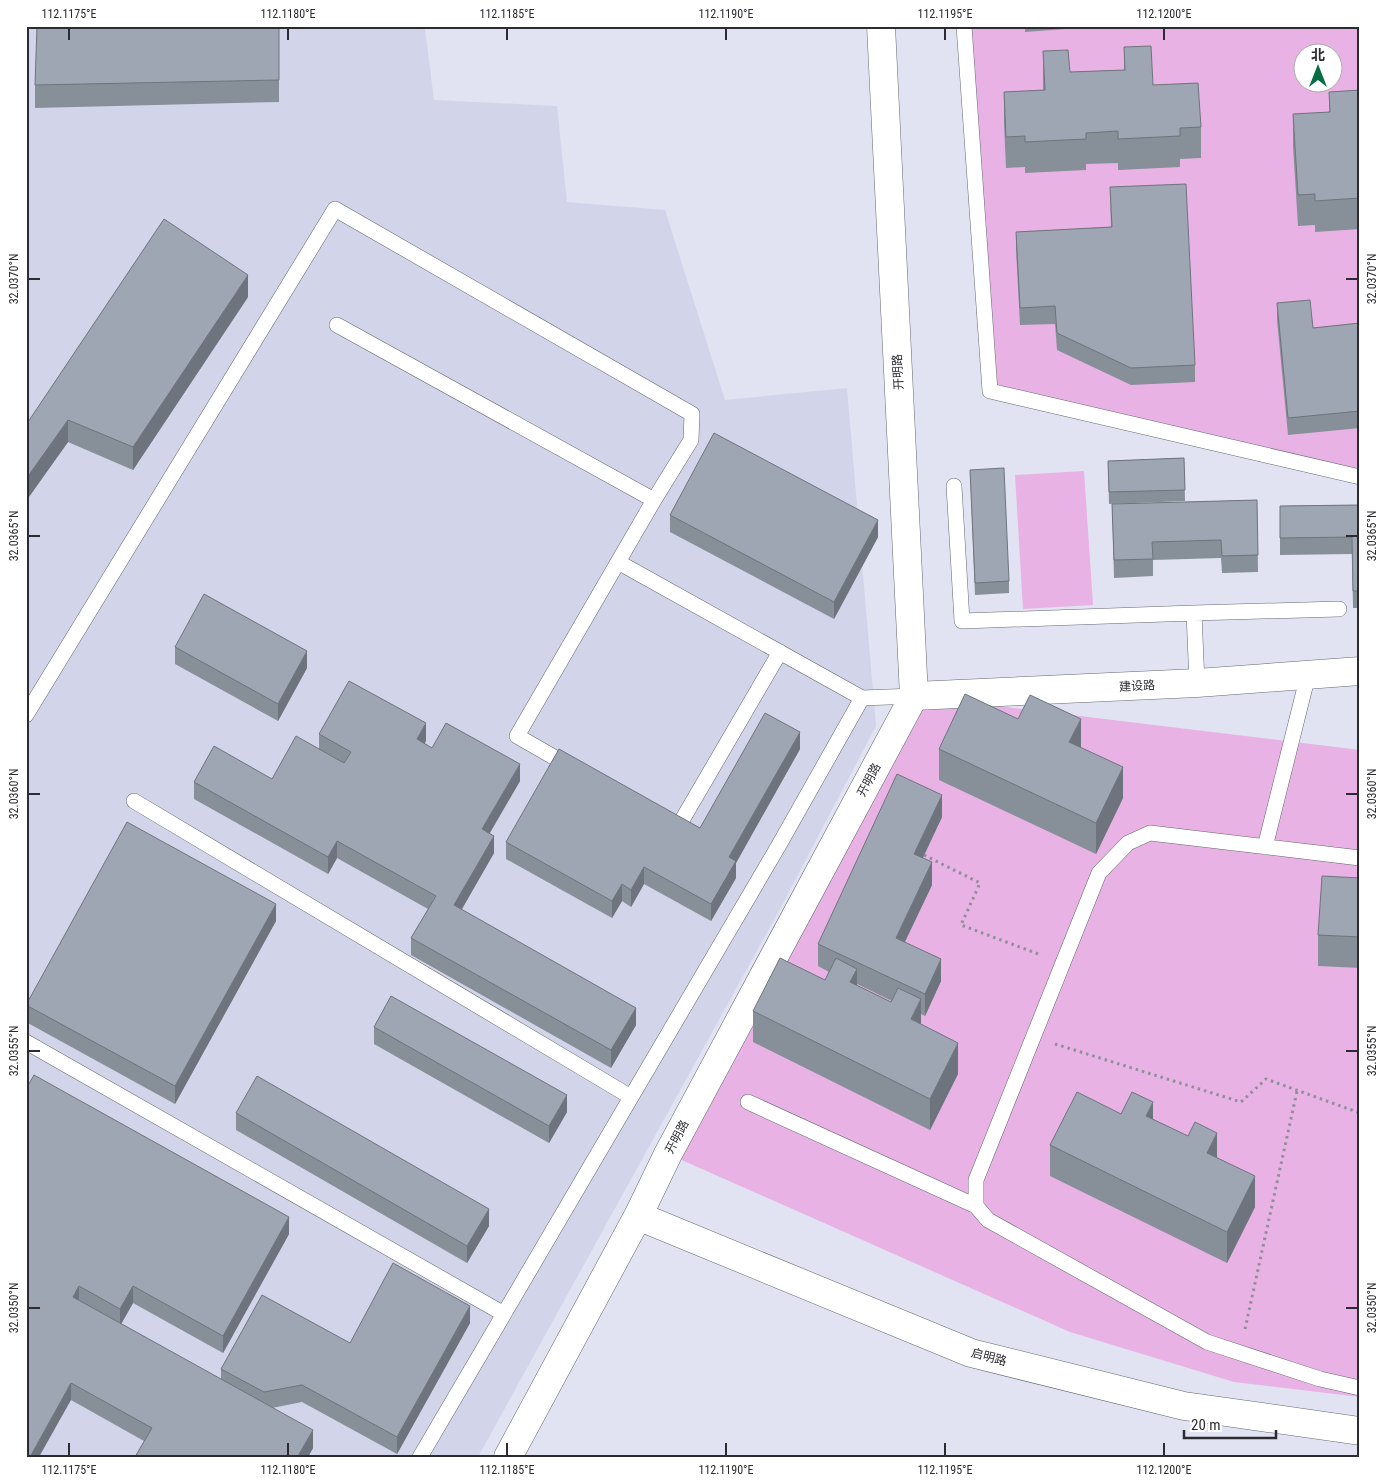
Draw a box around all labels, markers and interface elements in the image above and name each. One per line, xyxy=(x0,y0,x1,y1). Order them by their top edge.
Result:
text: 112.1175°E xyxy=(41,7,97,21)
text: 112.1180°E xyxy=(260,7,316,21)
text: 112.1185°E xyxy=(479,7,535,21)
text: 112.1190°E xyxy=(698,7,754,21)
text: 112.1195°E xyxy=(917,7,973,21)
text: 112.1200°E xyxy=(1136,7,1192,21)
north arrow xyxy=(1294,42,1344,92)
text: 北 xyxy=(1311,47,1325,63)
text: 32.0370°N xyxy=(7,254,21,304)
text: 32.0370°N xyxy=(1365,254,1379,304)
street label: 开明路 xyxy=(890,354,906,390)
text: 32.0365°N xyxy=(7,511,21,561)
text: 32.0365°N xyxy=(1365,511,1379,561)
street label: 建设路 xyxy=(1119,678,1155,694)
street label: 开明路 xyxy=(854,761,884,799)
text: 32.0360°N xyxy=(7,769,21,819)
text: 32.0360°N xyxy=(1365,769,1379,819)
text: 32.0355°N xyxy=(7,1026,21,1076)
text: 32.0355°N xyxy=(1365,1026,1379,1076)
street label: 开明路 xyxy=(662,1118,692,1156)
text: 32.0350°N xyxy=(7,1283,21,1333)
text: 32.0350°N xyxy=(1365,1283,1379,1333)
street label: 启明路 xyxy=(970,1346,1008,1368)
scale bar xyxy=(1184,1408,1276,1440)
text: 20 m xyxy=(1191,1416,1221,1434)
text: 112.1175°E xyxy=(41,1463,97,1477)
text: 112.1180°E xyxy=(260,1463,316,1477)
text: 112.1185°E xyxy=(479,1463,535,1477)
text: 112.1190°E xyxy=(698,1463,754,1477)
text: 112.1195°E xyxy=(917,1463,973,1477)
text: 112.1200°E xyxy=(1136,1463,1192,1477)

